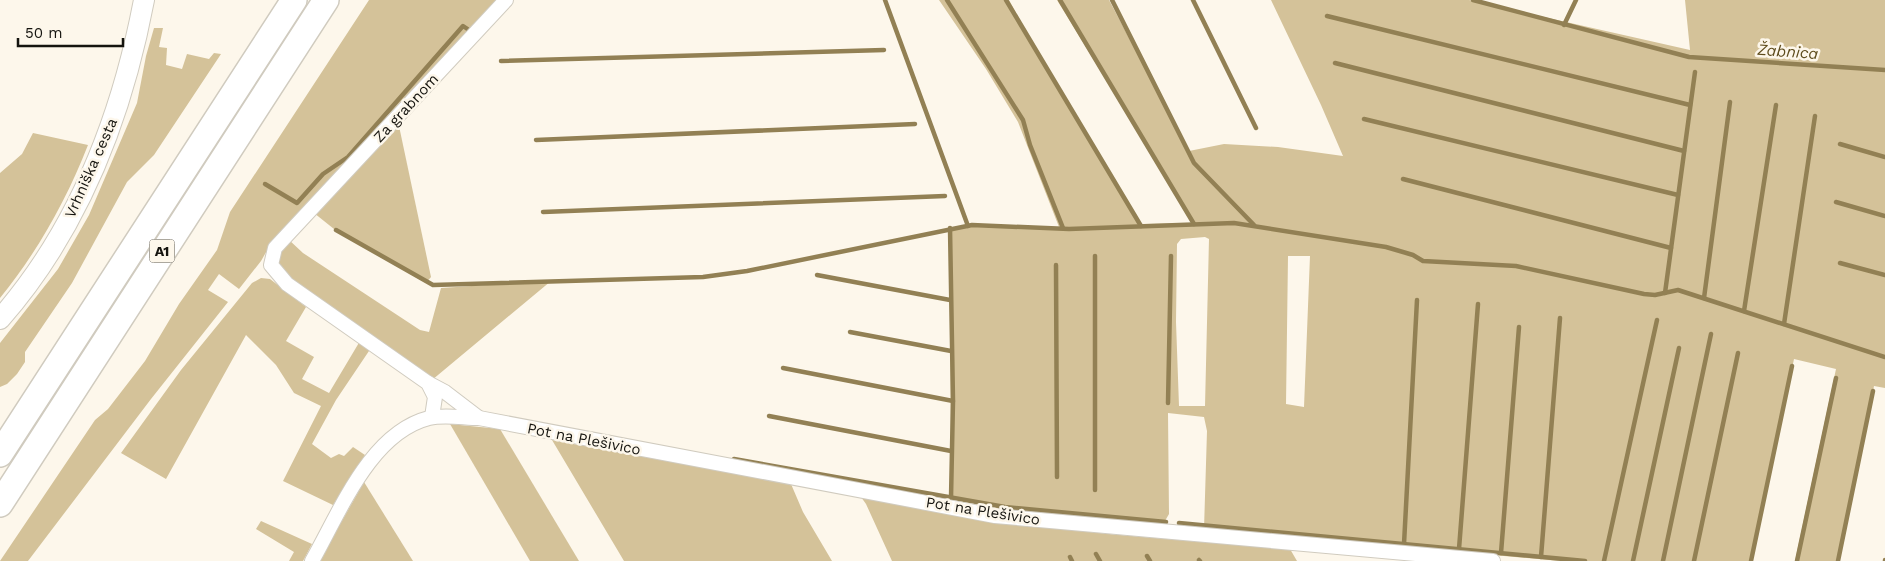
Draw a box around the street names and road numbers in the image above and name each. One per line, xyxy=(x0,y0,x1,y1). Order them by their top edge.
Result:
street label: Za grabnom xyxy=(370,70,442,146)
street label: Vrhniška cesta xyxy=(61,115,121,221)
road number: A1 xyxy=(150,240,174,262)
street label: Pot na Plešivico xyxy=(526,419,642,459)
street label: Pot na Plešivico xyxy=(925,493,1041,529)

